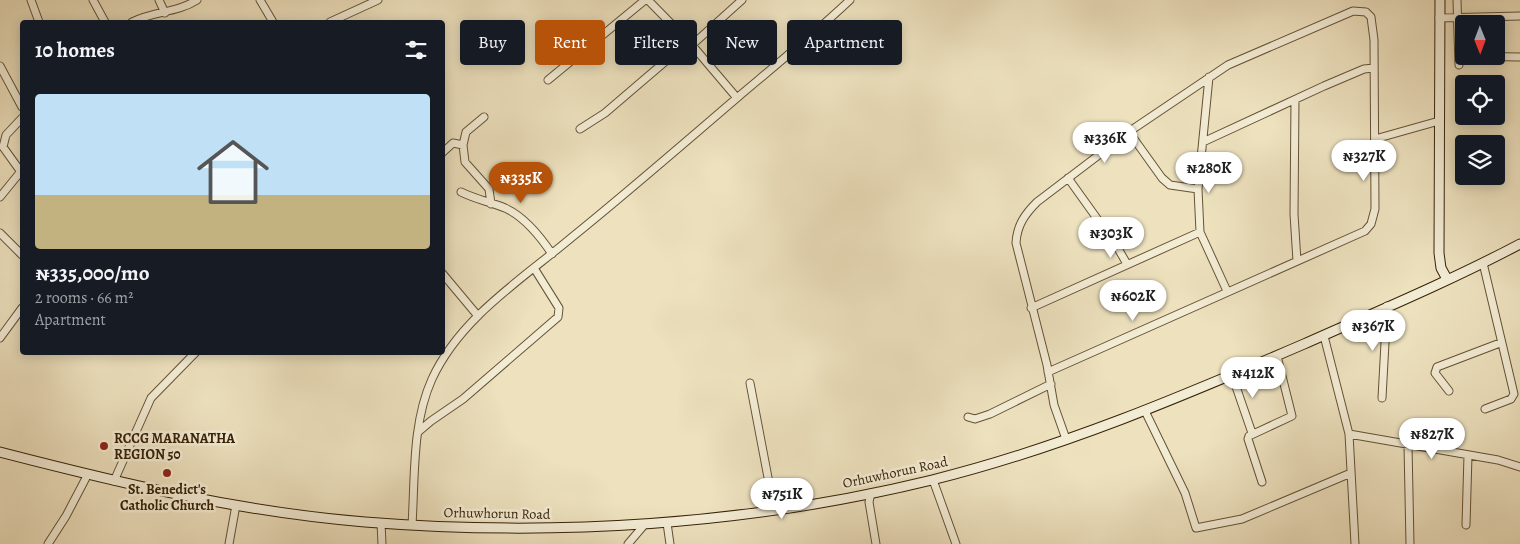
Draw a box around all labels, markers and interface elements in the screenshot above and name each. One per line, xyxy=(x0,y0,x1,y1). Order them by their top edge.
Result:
north arrow xyxy=(1455,15,1505,65)
map controls xyxy=(1455,15,1505,185)
chip: Buy xyxy=(460,20,525,65)
chip: Rent xyxy=(535,20,605,65)
chip: Filters xyxy=(615,20,697,65)
chip: New xyxy=(707,20,777,65)
chip: Apartment xyxy=(787,20,902,65)
text: 10 homes xyxy=(35,36,115,64)
icon: filters xyxy=(402,36,430,64)
button: locate xyxy=(1455,75,1505,125)
pin: ₦336K xyxy=(1070,121,1140,164)
icon: home xyxy=(188,127,278,217)
text: ₦336K xyxy=(1083,127,1127,149)
button: layers xyxy=(1455,135,1505,185)
pin: ₦327K xyxy=(1329,140,1399,182)
text: ₦327K xyxy=(1342,145,1386,167)
pin: ₦280K xyxy=(1174,152,1244,194)
text: ₦280K xyxy=(1186,157,1232,179)
pin: ₦335K xyxy=(486,162,556,204)
text: ₦335K xyxy=(500,167,542,189)
pin: ₦303K xyxy=(1076,216,1146,259)
text: ₦303K xyxy=(1089,222,1133,244)
text: ₦335,000/mo xyxy=(35,259,150,287)
pin: ₦602K xyxy=(1098,280,1168,322)
text: ₦602K xyxy=(1110,285,1156,307)
text: 2 rooms · 66 m² xyxy=(35,287,133,309)
text: Apartment xyxy=(35,309,106,331)
pin: ₦367K xyxy=(1338,310,1408,352)
text: ₦367K xyxy=(1352,315,1395,337)
pin: ₦412K xyxy=(1218,356,1288,399)
text: ₦412K xyxy=(1232,362,1274,384)
pin: ₦827K xyxy=(1397,418,1467,460)
text: ₦827K xyxy=(1410,423,1454,445)
place label: RCCG MARANATHA REGION 50 xyxy=(114,429,235,464)
marker: RCCG MARANATHA REGION 50 xyxy=(98,440,110,452)
street label: Orhuwhorun Road xyxy=(841,452,950,493)
marker: St. Benedict's Catholic Church xyxy=(161,467,173,479)
pin: ₦751K xyxy=(747,478,817,520)
place label: St. Benedict's Catholic Church xyxy=(120,480,215,515)
text: ₦751K xyxy=(761,483,803,505)
street label: Orhuwhorun Road xyxy=(443,503,551,524)

